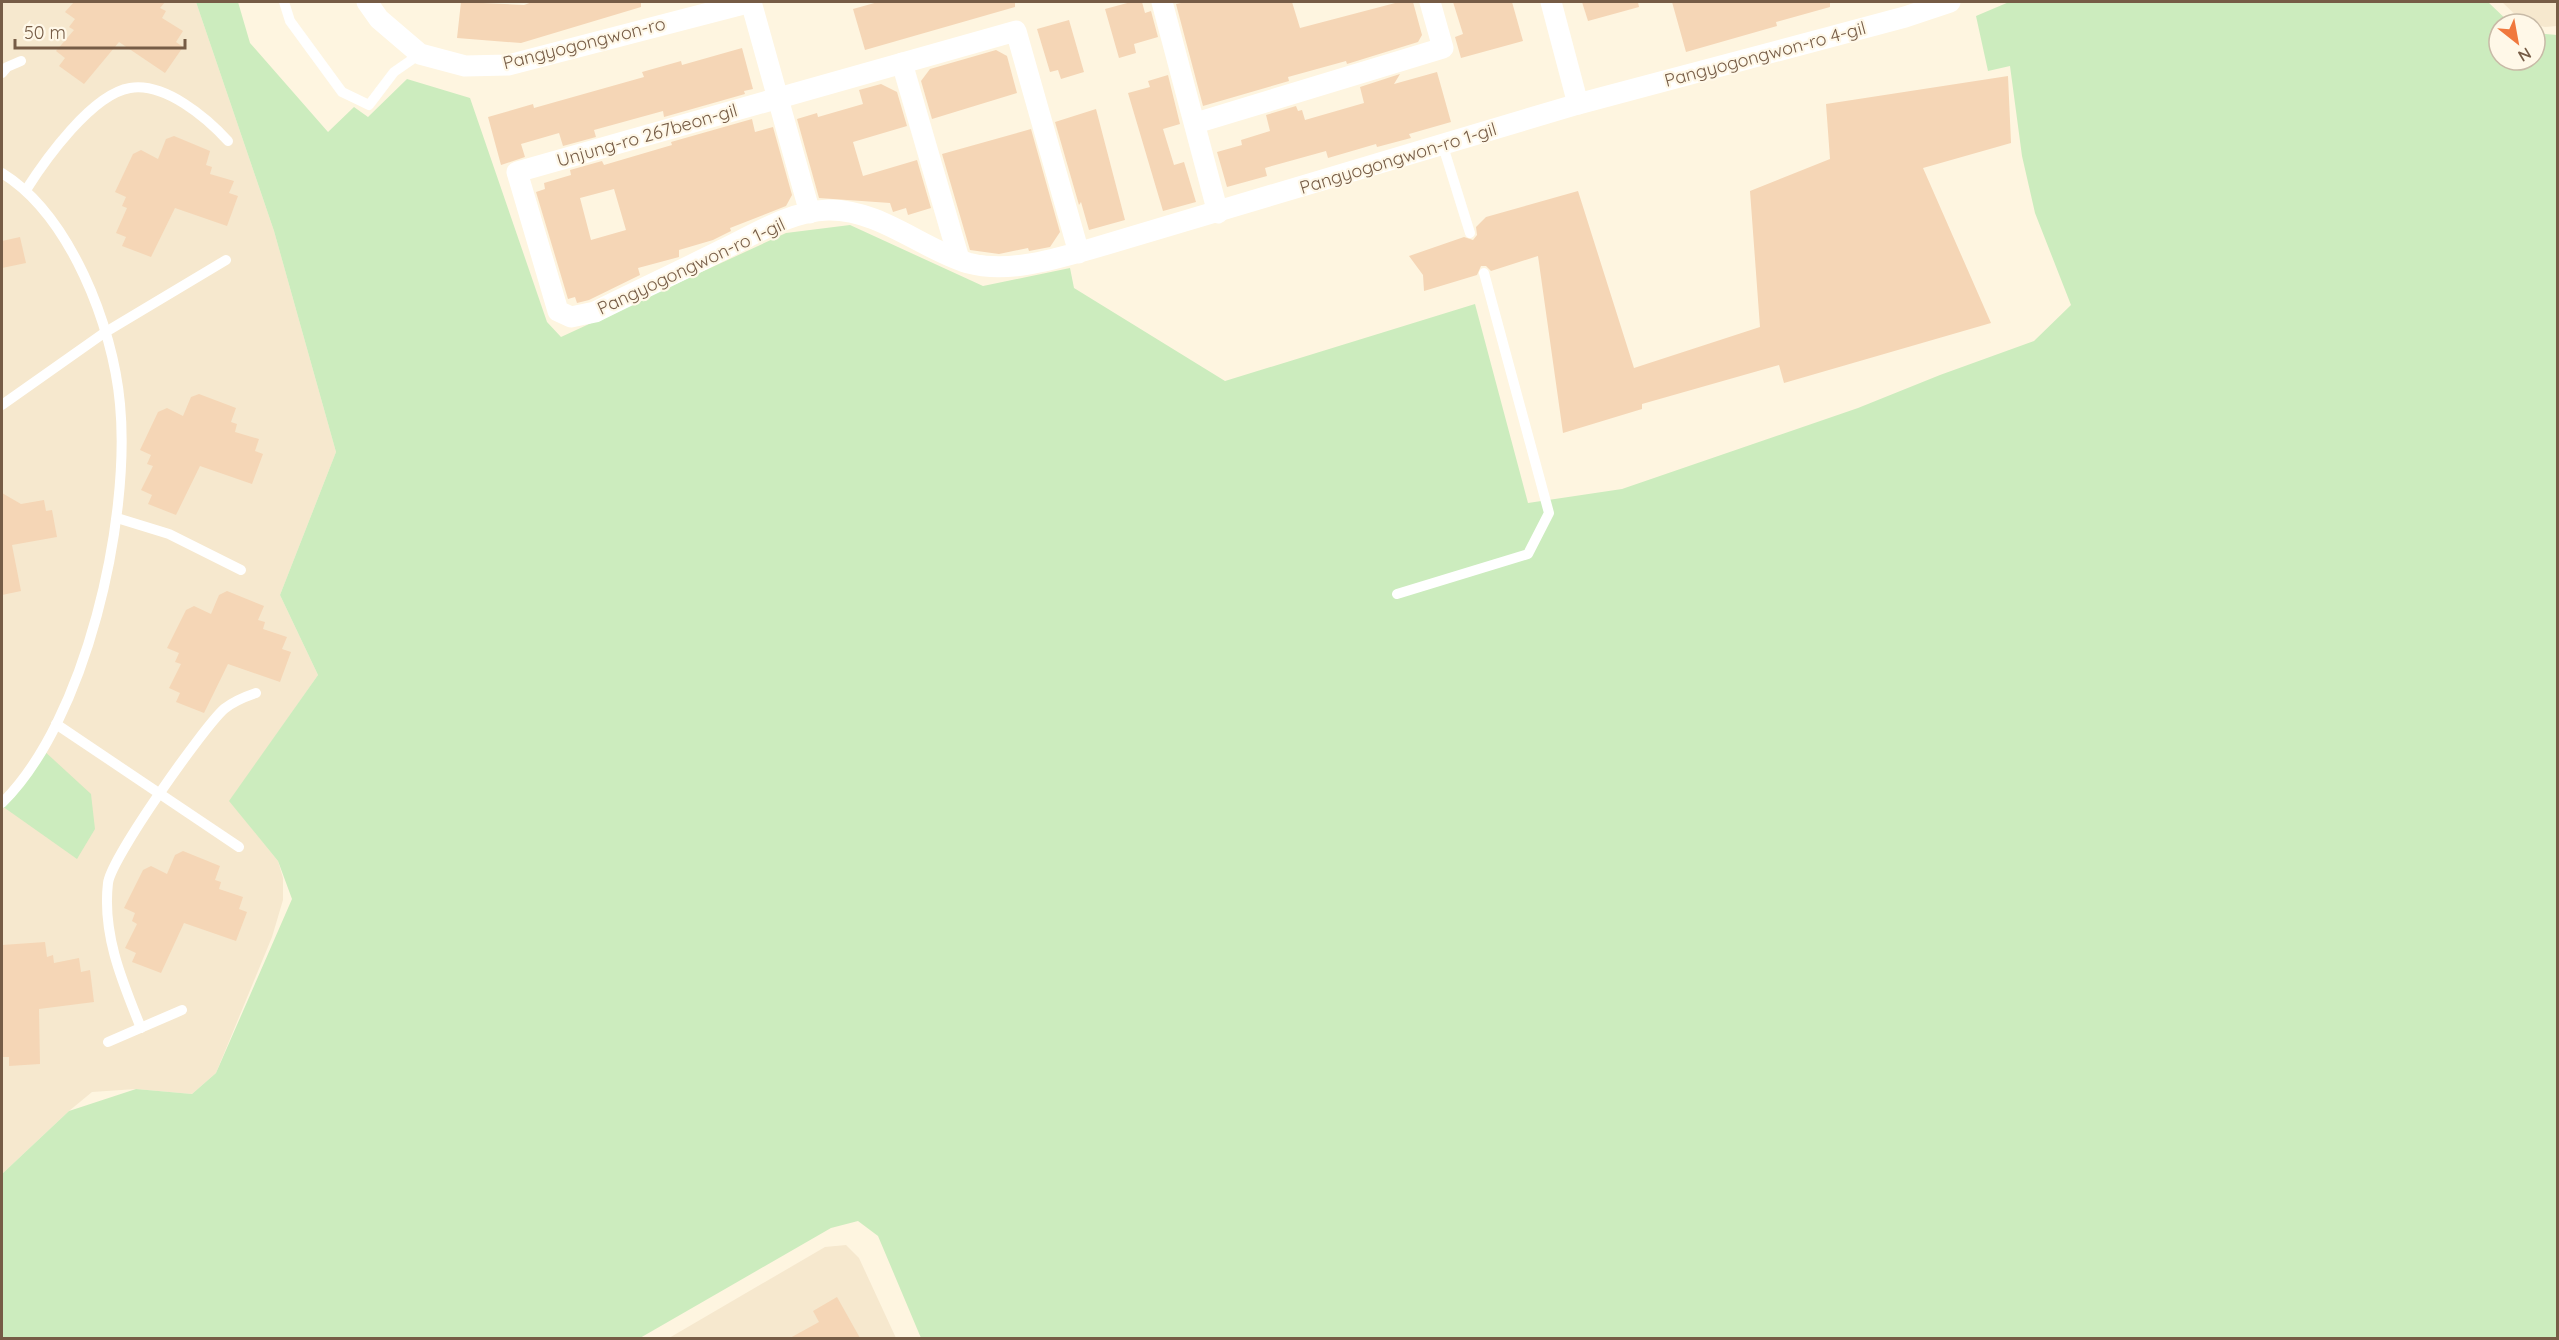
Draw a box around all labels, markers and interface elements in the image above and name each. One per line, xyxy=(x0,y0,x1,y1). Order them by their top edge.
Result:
scale bar xyxy=(15,12,184,50)
street label: Pangyogongwon-ro xyxy=(500,12,668,74)
north arrow xyxy=(2487,12,2547,72)
street label: Pangyogongwon-ro 4-gil xyxy=(1662,16,1868,92)
text: 50 m xyxy=(24,21,66,44)
text: N xyxy=(2515,43,2535,66)
street label: Unjung-ro 267beon-gil xyxy=(554,98,740,172)
street label: Pangyogongwon-ro 1-gil xyxy=(1297,117,1499,199)
street label: Pangyogongwon-ro 1-gil xyxy=(593,212,789,320)

